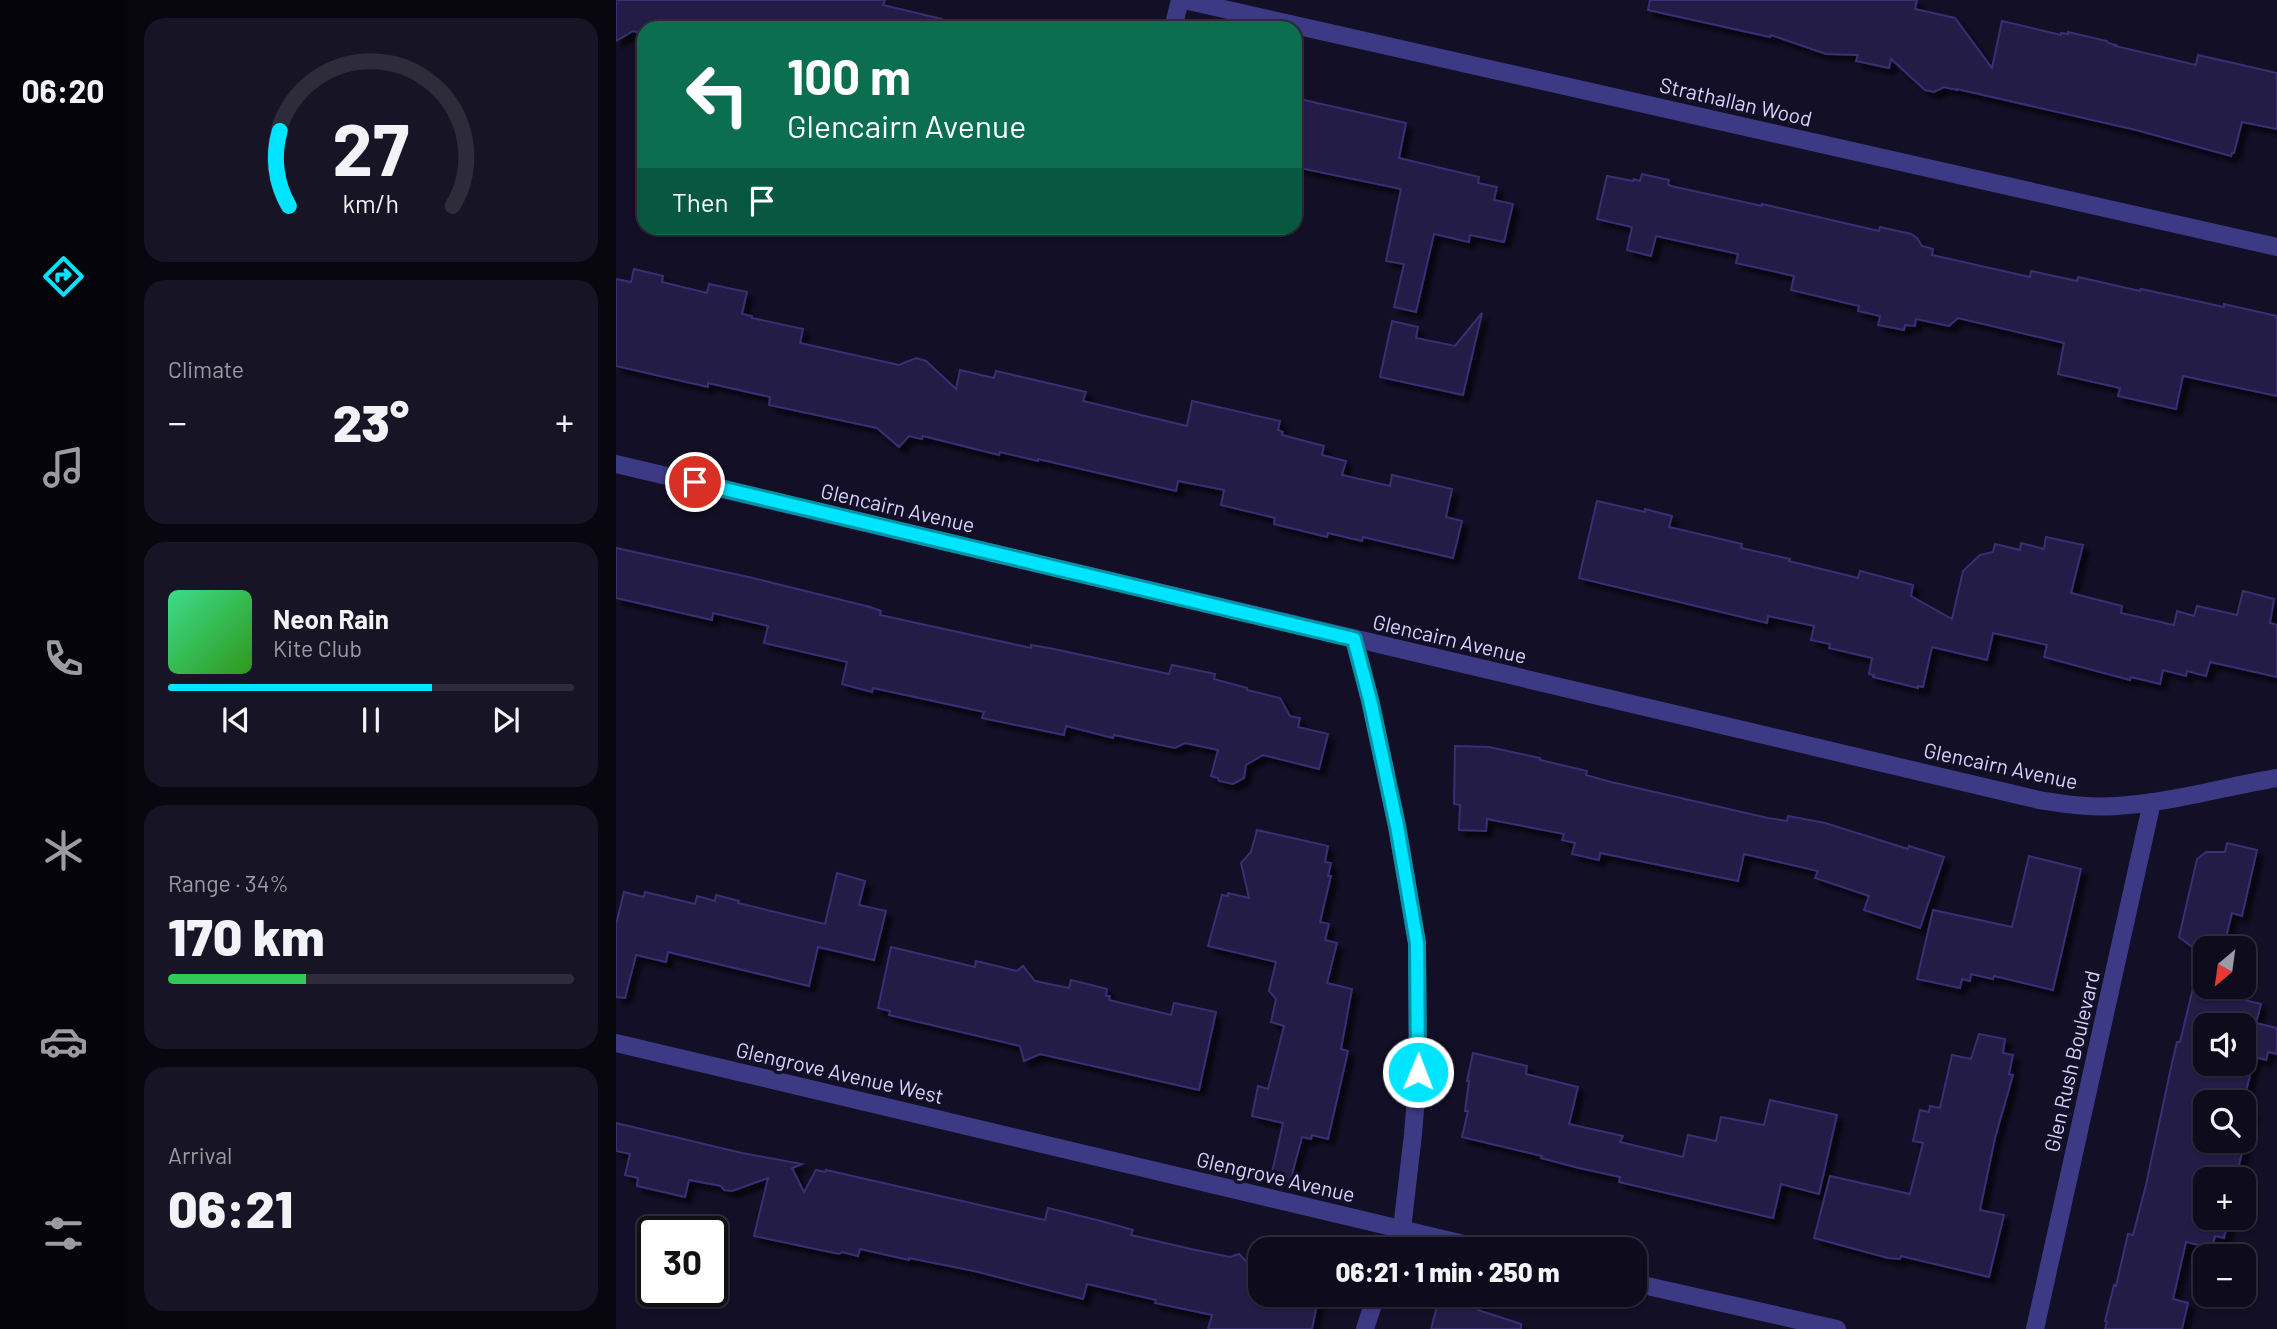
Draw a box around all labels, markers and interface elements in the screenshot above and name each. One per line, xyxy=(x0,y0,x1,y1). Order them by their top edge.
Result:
text: 100 m xyxy=(787,46,911,105)
icon: left xyxy=(672,49,763,140)
text: 06:20 xyxy=(21,71,105,109)
street label: Strathallan Wood xyxy=(1657,71,1815,131)
text: 27 xyxy=(333,103,409,191)
text: Glencairn Avenue xyxy=(787,106,1026,144)
icon: arrive xyxy=(743,182,781,220)
text: Then xyxy=(672,186,729,217)
text: km/h xyxy=(343,188,399,218)
icon: directions xyxy=(39,252,88,301)
text: Climate xyxy=(168,355,244,383)
text: 23° xyxy=(333,390,409,452)
text: − xyxy=(168,398,187,444)
text: + xyxy=(555,398,574,444)
icon: music xyxy=(39,443,88,492)
pin xyxy=(665,452,725,512)
icon: arrive xyxy=(676,463,714,501)
street label: Glencairn Avenue xyxy=(819,477,977,537)
text: Neon Rain xyxy=(273,603,389,634)
street label: Glencairn Avenue xyxy=(1371,608,1529,668)
icon: phone xyxy=(39,634,88,683)
text: Kite Club xyxy=(273,634,362,662)
icon: previous xyxy=(217,701,255,739)
icon: pause xyxy=(352,701,390,739)
icon: next xyxy=(487,701,525,739)
street label: Glencairn Avenue xyxy=(1922,736,2080,794)
icon: climate xyxy=(39,826,88,875)
text: Range · 34% xyxy=(168,869,289,897)
text: 170 km xyxy=(168,904,325,966)
north arrow xyxy=(2193,936,2256,999)
map controls xyxy=(2193,936,2256,1307)
street label: Glen Rush Boulevard xyxy=(2038,968,2104,1154)
button: sound xyxy=(2193,1013,2256,1076)
icon: car xyxy=(39,1017,88,1066)
position arrow xyxy=(1381,1035,1455,1109)
street label: Glengrove Avenue West xyxy=(734,1036,946,1108)
button: search xyxy=(2193,1090,2256,1153)
text: Arrival xyxy=(168,1141,232,1169)
street label: Glengrove Avenue xyxy=(1194,1146,1358,1206)
button: + xyxy=(2193,1167,2256,1230)
text: 06:21 xyxy=(168,1176,293,1238)
icon: filters xyxy=(39,1209,88,1258)
speed limit sign: 30 xyxy=(637,1216,728,1307)
button: − xyxy=(2193,1244,2256,1307)
text: 06:21 · 1 min · 250 m xyxy=(1335,1256,1560,1287)

